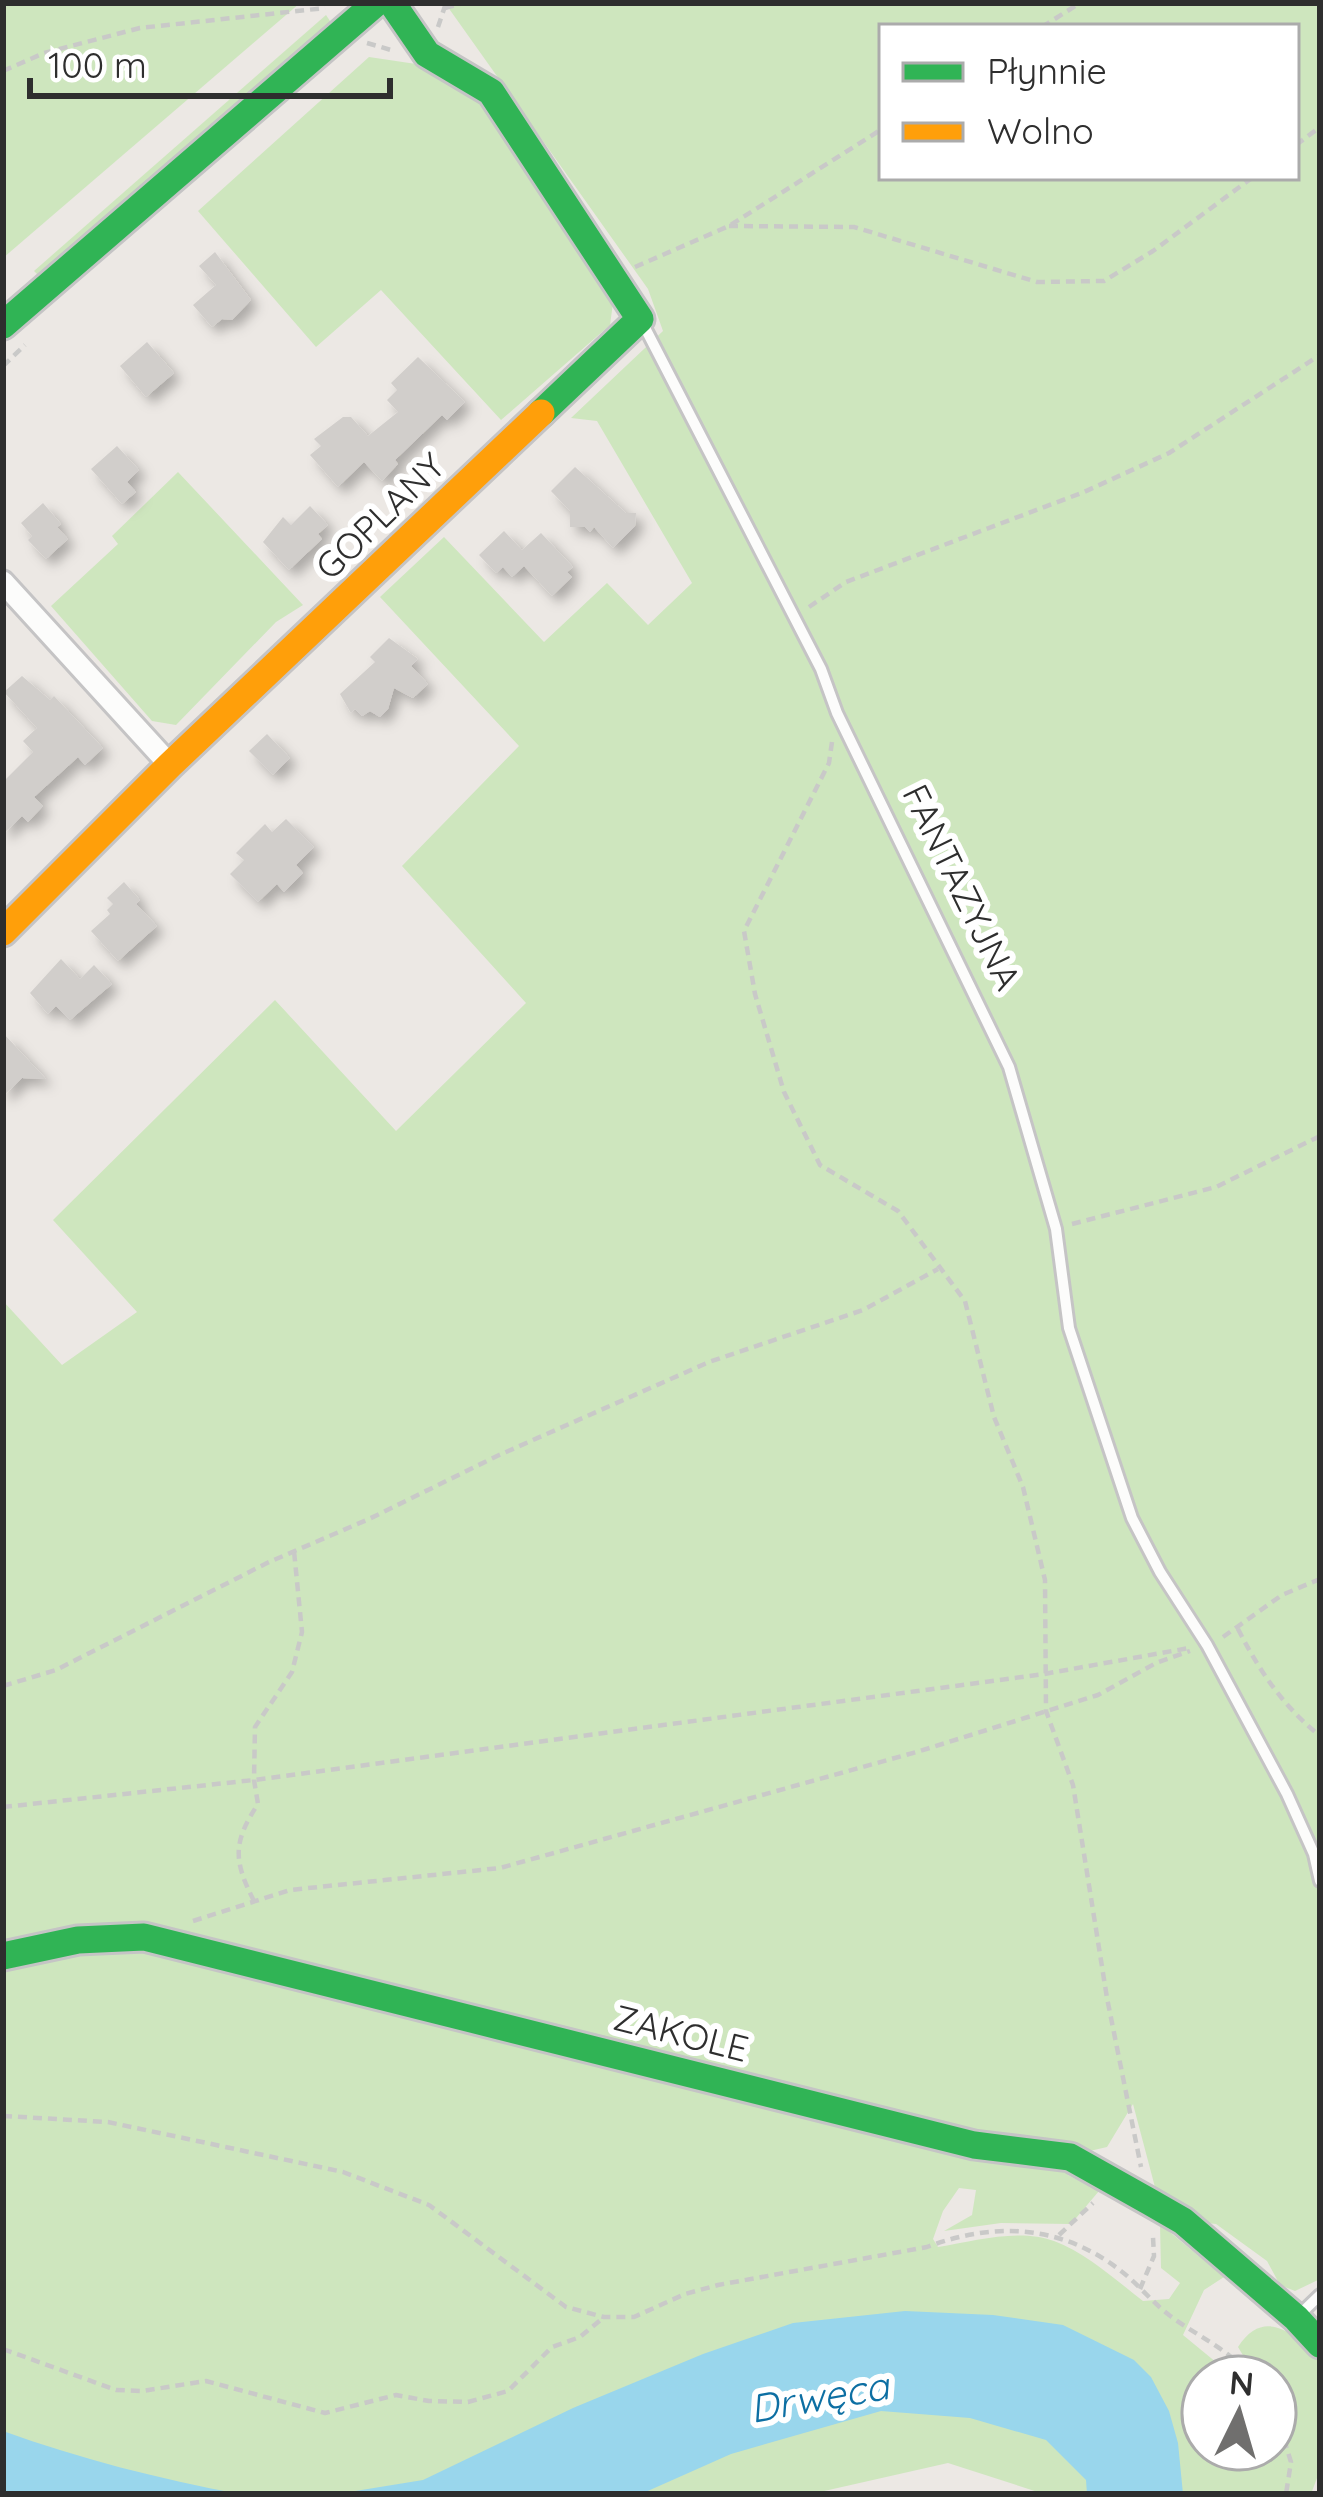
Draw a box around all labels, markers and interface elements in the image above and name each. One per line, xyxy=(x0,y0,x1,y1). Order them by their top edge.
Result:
scale bar xyxy=(30,24,390,98)
legend xyxy=(879,24,1299,180)
text: 100 m xyxy=(48,42,147,87)
text: Płynnie xyxy=(987,48,1107,93)
text: Wolno xyxy=(987,108,1094,153)
street label: GOPLANY xyxy=(305,443,454,588)
street label: FANTAZYJNA xyxy=(893,777,1032,997)
street label: ZAKOLE xyxy=(609,1994,753,2071)
north arrow xyxy=(1179,2353,1299,2473)
water label: Drwęca xyxy=(746,2360,895,2433)
text: N xyxy=(1228,2361,1256,2404)

